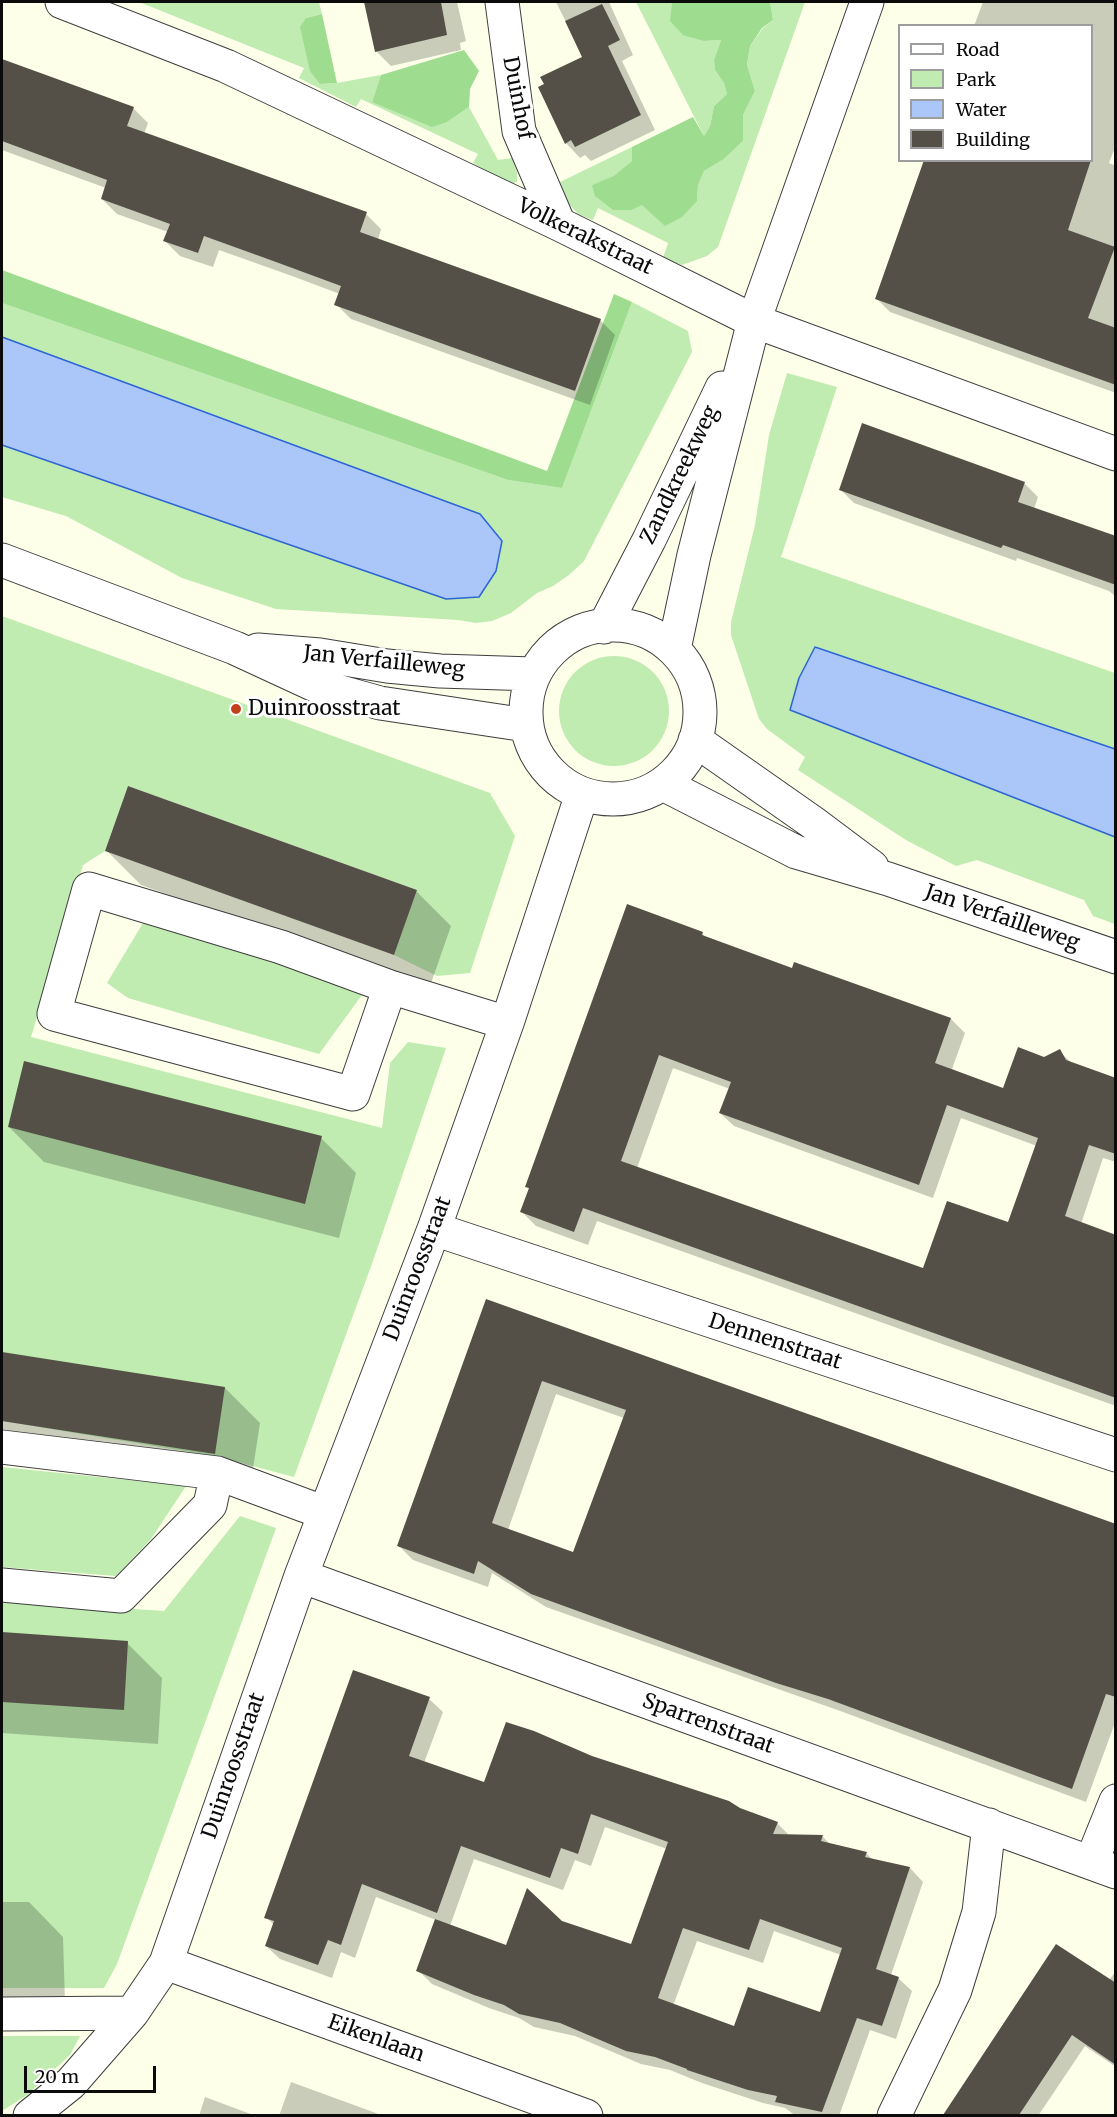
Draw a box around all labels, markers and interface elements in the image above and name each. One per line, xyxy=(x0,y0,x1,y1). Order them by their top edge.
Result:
legend xyxy=(898,24,1093,162)
text: Road xyxy=(956,38,1000,61)
street label: Duinhof xyxy=(497,55,537,141)
text: Park xyxy=(956,68,996,91)
text: Water xyxy=(956,98,1007,121)
text: Building xyxy=(956,128,1030,151)
street label: Volkerakstraat xyxy=(513,193,657,281)
street label: Zandkreekweg xyxy=(636,402,724,548)
street label: Jan Verfailleweg xyxy=(302,641,466,683)
place label: Duinroosstraat xyxy=(248,696,401,722)
marker: Duinroosstraat xyxy=(229,702,243,716)
street label: Jan Verfailleweg xyxy=(921,880,1083,956)
street label: Duinroosstraat xyxy=(379,1193,457,1345)
street label: Dennenstraat xyxy=(705,1309,845,1375)
street label: Sparrenstraat xyxy=(639,1688,777,1760)
street label: Duinroosstraat xyxy=(197,1690,271,1842)
street label: Eikenlaan xyxy=(324,2010,428,2068)
scale bar xyxy=(27,2054,159,2092)
text: 20 m xyxy=(35,2065,79,2088)

